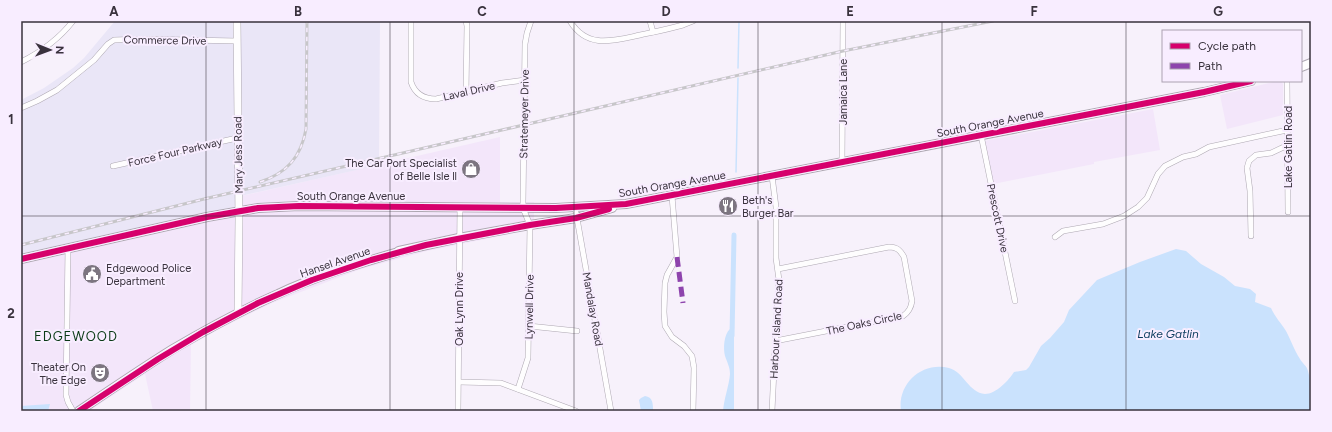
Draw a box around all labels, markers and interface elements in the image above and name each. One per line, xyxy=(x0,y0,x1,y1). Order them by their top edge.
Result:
text: A xyxy=(109,4,119,19)
text: B xyxy=(294,4,302,19)
text: C xyxy=(477,4,487,19)
text: D xyxy=(661,4,671,19)
text: E xyxy=(846,4,854,19)
text: F xyxy=(1030,4,1038,19)
text: G xyxy=(1213,4,1223,19)
north arrow xyxy=(30,30,70,70)
legend xyxy=(1162,30,1302,82)
street label: Commerce Drive xyxy=(123,33,207,48)
text: Cycle path xyxy=(1198,39,1256,53)
text: N xyxy=(53,46,66,55)
street label: Jamaica Lane xyxy=(837,59,850,125)
text: Path xyxy=(1198,59,1222,73)
street label: Stratemeyer Drive xyxy=(517,69,532,159)
street label: Laval Drive xyxy=(442,79,496,104)
street label: Lake Gatlin Road xyxy=(1282,106,1295,188)
street label: South Orange Avenue xyxy=(936,107,1045,140)
text: 1 xyxy=(8,112,14,127)
street label: Mary Jess Road xyxy=(231,116,246,194)
street label: Force Four Parkway xyxy=(127,135,224,170)
place label: The Car Port Specialist of Belle Isle ll xyxy=(345,157,457,183)
shop icon: The Car Port Specialist of Belle Isle ll xyxy=(460,158,482,180)
street label: South Orange Avenue xyxy=(617,169,727,200)
street label: Prescott Drive xyxy=(984,183,1011,254)
street label: South Orange Avenue xyxy=(297,190,405,203)
place label: Beth's Burger Bar xyxy=(742,194,794,220)
restaurant icon: Beth's Burger Bar xyxy=(717,195,739,217)
street label: Hansel Avenue xyxy=(298,244,372,281)
place label: Edgewood Police Department xyxy=(106,262,191,288)
public building icon: Edgewood Police Department xyxy=(81,263,103,285)
street label: Mandalay Road xyxy=(580,271,605,347)
street label: Oak Lynn Drive xyxy=(453,272,466,346)
street label: Lynwell Drive xyxy=(522,274,537,340)
street label: Harbour Island Road xyxy=(767,279,786,379)
text: 2 xyxy=(7,306,15,321)
street label: The Oaks Circle xyxy=(825,309,903,338)
water label: Lake Gatlin xyxy=(1137,327,1199,341)
district label: EDGEWOOD xyxy=(34,329,118,344)
place label: Theater On The Edge xyxy=(31,361,86,387)
theatre icon: Theater On The Edge xyxy=(89,362,111,384)

